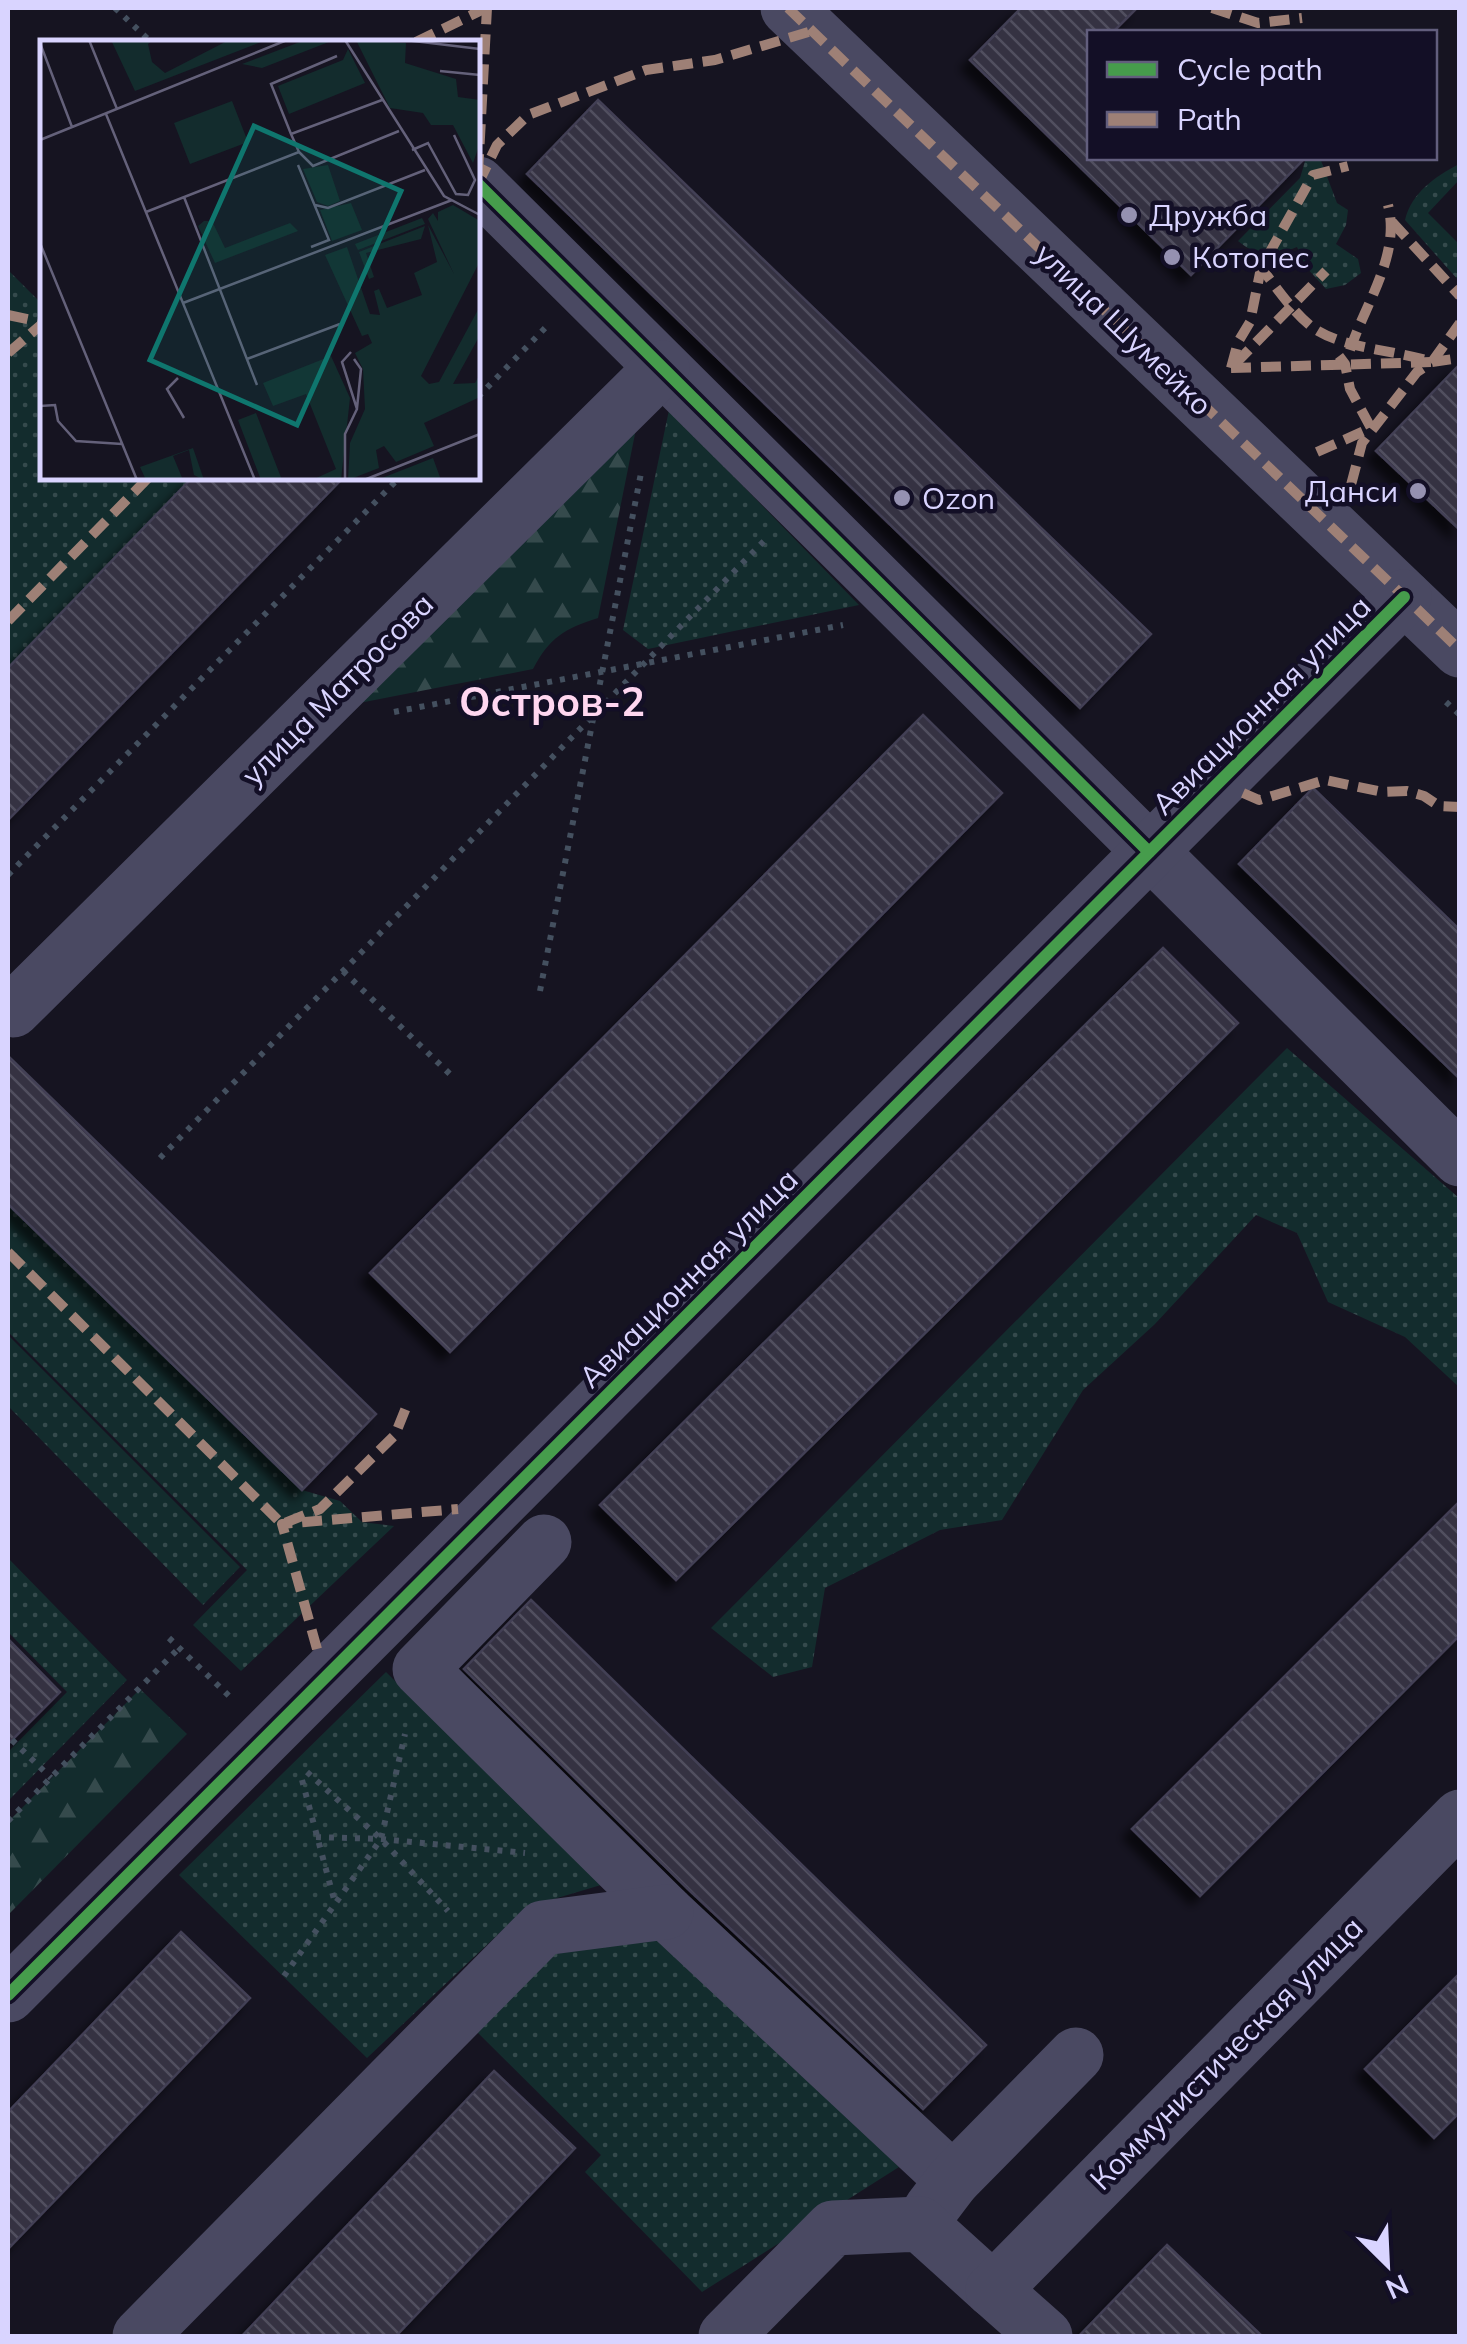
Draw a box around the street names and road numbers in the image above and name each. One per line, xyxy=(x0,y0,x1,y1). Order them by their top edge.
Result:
street label: улица Шумейко xyxy=(1027,235,1221,423)
street label: улица Матросова xyxy=(233,585,441,793)
street label: Авиационная улица xyxy=(1143,587,1379,823)
street label: Авиационная улица xyxy=(570,1160,806,1396)
street label: Коммунистическая улица xyxy=(1081,1908,1371,2198)

